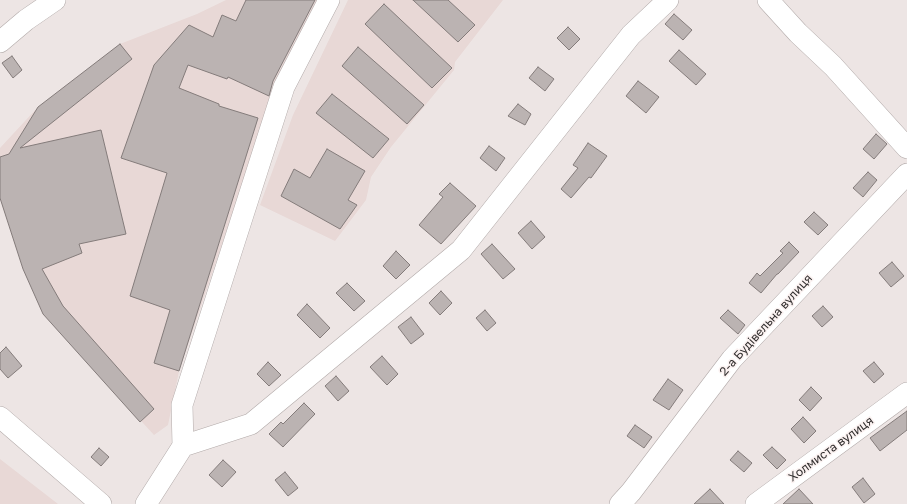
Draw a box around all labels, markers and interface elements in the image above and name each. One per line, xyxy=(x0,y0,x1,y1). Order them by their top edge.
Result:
street label: 2-а Будівельна вулиця xyxy=(717,271,815,379)
street label: Холмиста вулиця xyxy=(786,413,876,485)

